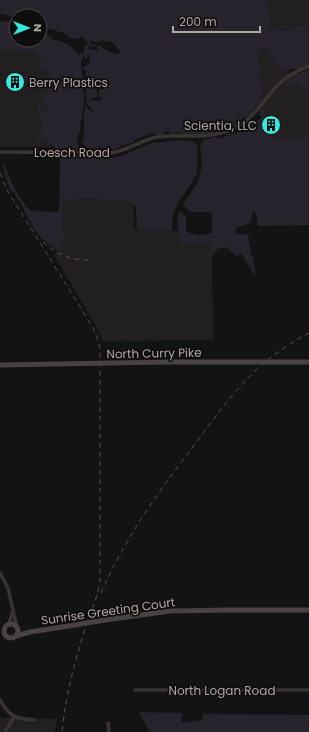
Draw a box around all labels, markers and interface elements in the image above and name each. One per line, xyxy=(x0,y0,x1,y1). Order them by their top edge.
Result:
north arrow xyxy=(8,8,48,48)
scale bar xyxy=(173,8,260,34)
text: 200 m xyxy=(179,13,217,30)
text: N xyxy=(30,24,46,32)
building icon: Berry Plastics xyxy=(4,71,26,93)
place label: Berry Plastics xyxy=(29,74,108,91)
building icon: Scientia, LLC xyxy=(260,114,282,136)
place label: Scientia, LLC xyxy=(184,117,257,134)
street label: Loesch Road xyxy=(34,144,110,161)
street label: North Curry Pike xyxy=(106,344,202,362)
street label: Sunrise Greeting Court xyxy=(40,593,176,629)
street label: North Logan Road xyxy=(168,682,276,699)

